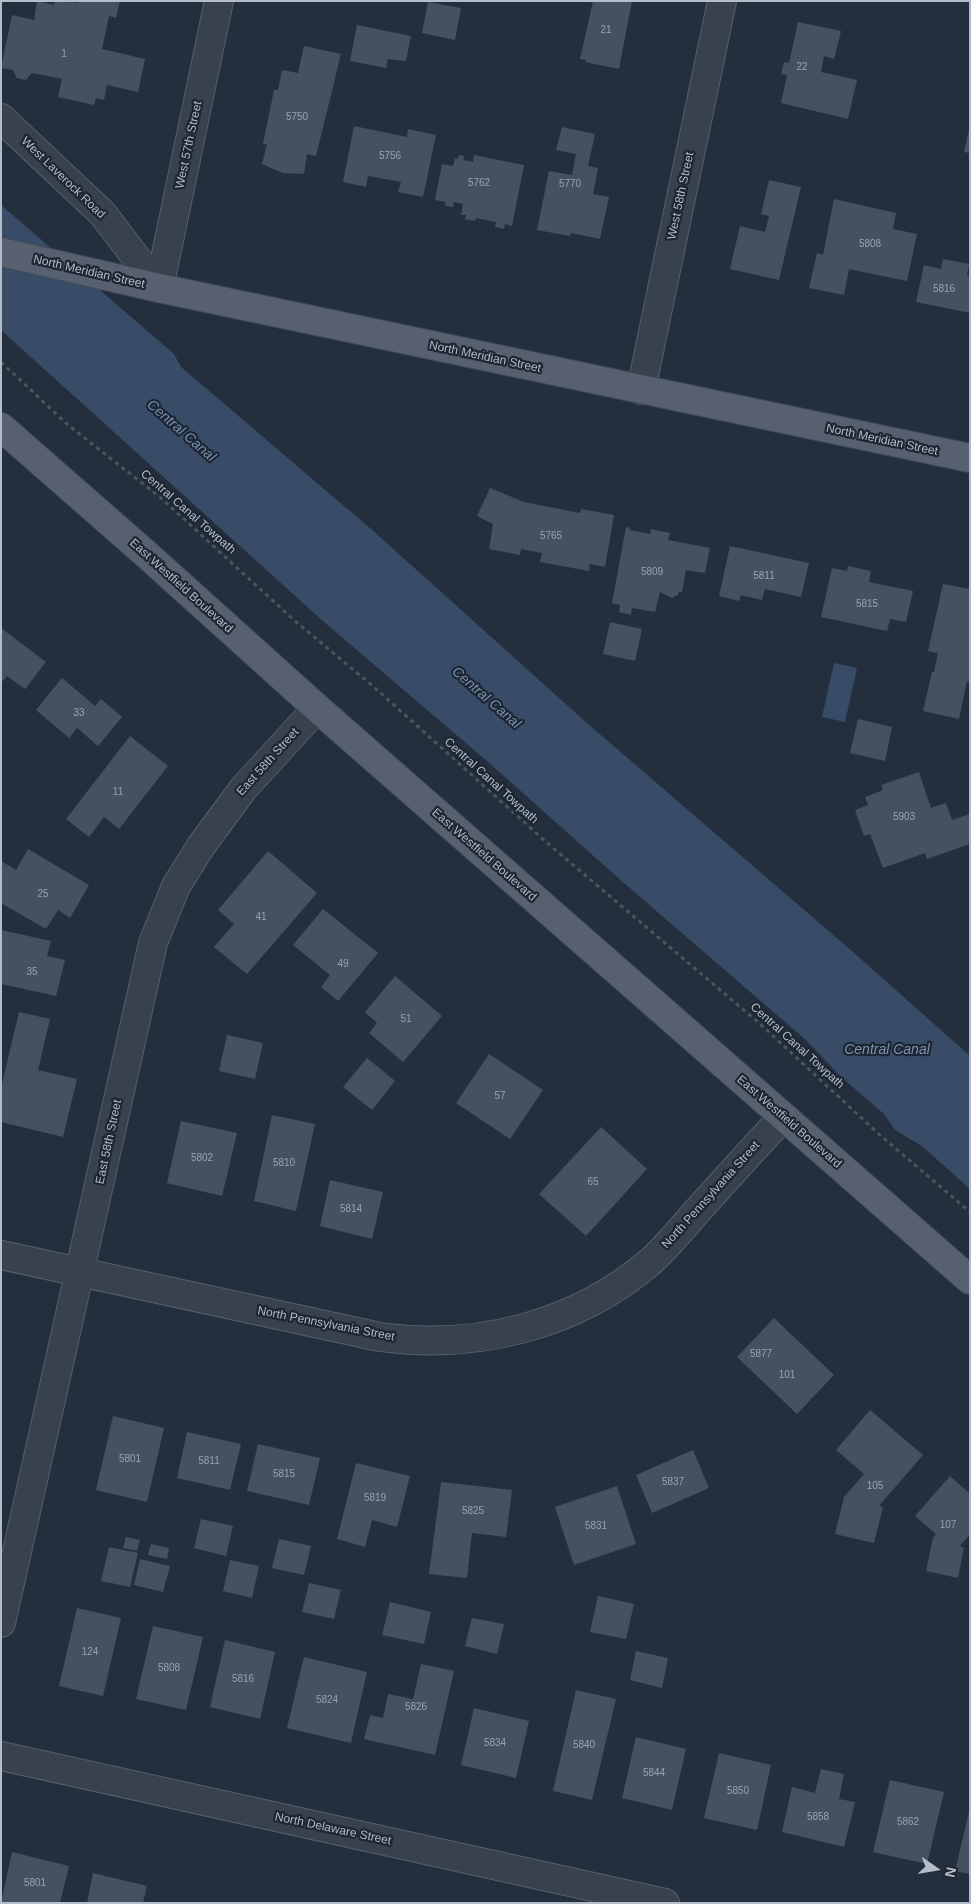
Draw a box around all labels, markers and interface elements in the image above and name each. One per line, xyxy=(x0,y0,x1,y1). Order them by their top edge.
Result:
house number: 21 xyxy=(600,24,612,36)
house number: 1 xyxy=(61,48,67,60)
house number: 22 xyxy=(796,61,808,73)
street label: West 57th Street xyxy=(173,100,205,190)
house number: 5750 xyxy=(286,111,308,123)
street label: West Laverock Road xyxy=(18,134,108,222)
house number: 5756 xyxy=(379,150,401,162)
street label: West 58th Street xyxy=(665,151,697,241)
house number: 5762 xyxy=(468,177,490,189)
house number: 5770 xyxy=(559,178,581,190)
house number: 5808 xyxy=(859,238,881,250)
street label: North Meridian Street xyxy=(32,252,146,292)
house number: 5816 xyxy=(933,283,955,295)
street label: North Meridian Street xyxy=(428,338,542,376)
water label: Central Canal xyxy=(143,397,219,465)
street label: North Meridian Street xyxy=(825,421,939,459)
street label: Central Canal Towpath xyxy=(137,467,239,557)
house number: 5765 xyxy=(540,530,562,542)
street label: East Westfield Boulevard xyxy=(126,536,236,636)
house number: 5809 xyxy=(641,566,663,578)
house number: 5811 xyxy=(753,570,775,582)
house number: 5815 xyxy=(856,598,878,610)
water label: Central Canal xyxy=(448,664,524,732)
house number: 33 xyxy=(73,707,85,719)
street label: East 58th Street xyxy=(234,725,302,799)
street label: Central Canal Towpath xyxy=(441,735,541,827)
house number: 11 xyxy=(113,786,123,798)
street label: East Westfield Boulevard xyxy=(429,806,539,904)
house number: 5903 xyxy=(893,811,915,823)
house number: 25 xyxy=(37,888,49,900)
house number: 41 xyxy=(255,911,267,923)
house number: 49 xyxy=(337,958,349,970)
house number: 35 xyxy=(26,966,38,978)
street label: Central Canal Towpath xyxy=(747,1000,847,1092)
house number: 51 xyxy=(400,1013,412,1025)
water label: Central Canal xyxy=(844,1042,930,1058)
street label: East Westfield Boulevard xyxy=(734,1073,844,1171)
house number: 57 xyxy=(494,1090,506,1102)
street label: East 58th Street xyxy=(93,1098,125,1186)
street label: North Pennsylvania Street xyxy=(659,1138,763,1252)
house number: 5802 xyxy=(191,1152,213,1164)
house number: 5810 xyxy=(273,1157,295,1169)
house number: 65 xyxy=(587,1176,599,1188)
house number: 5814 xyxy=(340,1203,362,1215)
street label: North Pennsylvania Street xyxy=(256,1304,396,1344)
house number: 5877 xyxy=(750,1348,772,1360)
house number: 101 xyxy=(779,1369,795,1381)
house number: 5801 xyxy=(119,1453,141,1465)
house number: 5811 xyxy=(198,1455,220,1467)
house number: 5815 xyxy=(273,1468,295,1480)
house number: 5837 xyxy=(662,1476,684,1488)
house number: 105 xyxy=(867,1480,883,1492)
house number: 5819 xyxy=(364,1492,386,1504)
house number: 5825 xyxy=(462,1505,484,1517)
house number: 107 xyxy=(940,1519,956,1531)
house number: 5831 xyxy=(585,1520,607,1532)
house number: 124 xyxy=(82,1646,98,1658)
house number: 5808 xyxy=(158,1662,180,1674)
house number: 5816 xyxy=(232,1673,254,1685)
house number: 5824 xyxy=(316,1694,338,1706)
house number: 5826 xyxy=(405,1701,427,1713)
house number: 5834 xyxy=(484,1737,506,1749)
house number: 5840 xyxy=(573,1739,595,1751)
house number: 5844 xyxy=(643,1767,665,1779)
house number: 5850 xyxy=(727,1785,749,1797)
street label: North Delaware Street xyxy=(273,1810,393,1848)
house number: 5858 xyxy=(807,1811,829,1823)
house number: 5862 xyxy=(897,1816,919,1828)
north arrow xyxy=(911,1844,961,1894)
text: N xyxy=(942,1866,960,1879)
house number: 5801 xyxy=(24,1877,46,1889)

